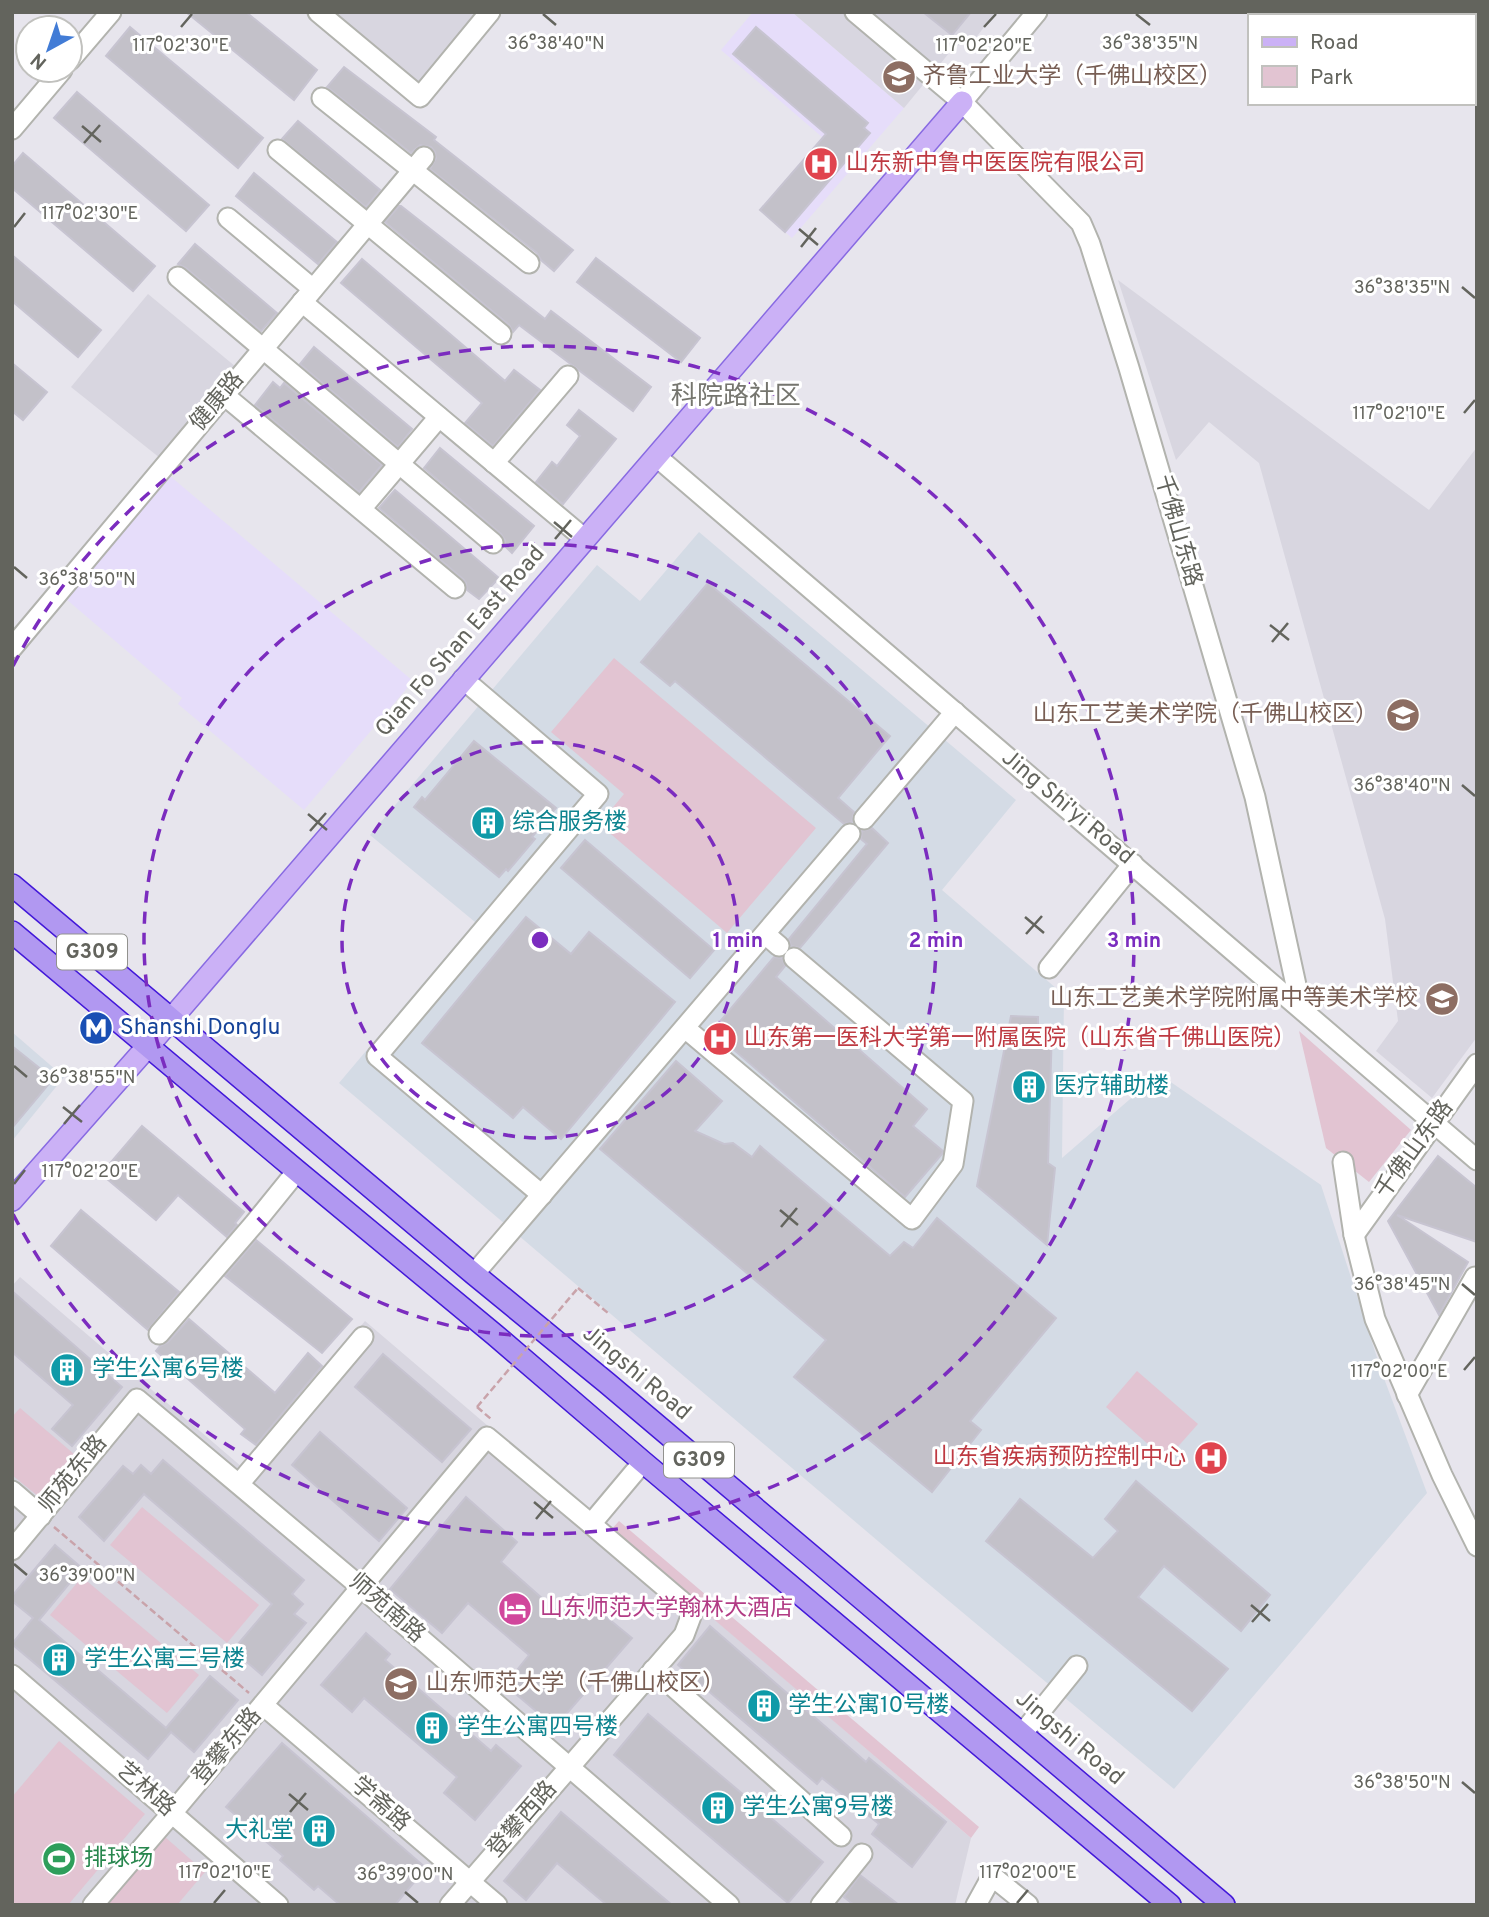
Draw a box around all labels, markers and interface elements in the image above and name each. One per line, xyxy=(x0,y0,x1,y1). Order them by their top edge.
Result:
north arrow xyxy=(14,14,84,84)
legend xyxy=(1248,14,1475,105)
text: Road xyxy=(1310,30,1359,57)
text: 36°38'40"N xyxy=(507,33,605,56)
text: 36°38'35"N xyxy=(1102,33,1198,56)
text: 117°02'30"E xyxy=(133,35,229,58)
text: 117°02'20"E xyxy=(935,35,1033,58)
text: N xyxy=(26,47,52,74)
school or university icon: 齐鲁工业大学（千佛山校区） xyxy=(880,58,918,96)
place label: 齐鲁工业大学（千佛山校区） xyxy=(923,63,1222,92)
text: Park xyxy=(1310,65,1353,92)
hospital icon: 山东新中鲁中医医院有限公司 xyxy=(802,145,840,183)
place label: 山东新中鲁中医医院有限公司 xyxy=(846,150,1145,179)
text: 117°02'30"E xyxy=(42,203,138,226)
text: 36°38'35"N xyxy=(1354,277,1450,300)
street label: 健康路 xyxy=(185,366,251,438)
district label: 科院路社区 xyxy=(671,381,801,414)
text: 117°02'10"E xyxy=(1353,403,1445,426)
street label: 千佛山东路 xyxy=(1147,472,1207,590)
street label: Qian Fo Shan East Road xyxy=(370,540,552,744)
text: 36°38'50"N xyxy=(38,569,136,592)
school or university icon: 山东工艺美术学院（千佛山校区） xyxy=(1384,696,1422,734)
place label: 山东工艺美术学院（千佛山校区） xyxy=(1033,701,1378,730)
street label: Jing Shi'yi Road xyxy=(995,744,1139,872)
text: 36°38'40"N xyxy=(1353,775,1451,798)
building icon: 综合服务楼 xyxy=(469,804,507,842)
place label: 综合服务楼 xyxy=(512,809,627,838)
centre of rings xyxy=(528,928,552,952)
text: 1 min xyxy=(713,928,763,955)
text: 2 min xyxy=(909,928,963,955)
text: 3 min xyxy=(1107,928,1161,955)
road number: G309 xyxy=(57,934,127,970)
school or university icon: 山东工艺美术学院附属中等美术学校 xyxy=(1423,980,1461,1018)
place label: 山东工艺美术学院附属中等美术学校 xyxy=(1050,985,1418,1014)
metro station icon: Shanshi Donglu xyxy=(77,1009,115,1047)
place label: Shanshi Donglu xyxy=(120,1014,281,1043)
hospital icon: 山东第一医科大学第一附属医院（山东省千佛山医院） xyxy=(701,1020,739,1058)
place label: 山东第一医科大学第一附属医院（山东省千佛山医院） xyxy=(744,1025,1296,1054)
text: 36°38'55"N xyxy=(39,1067,136,1090)
building icon: 医疗辅助楼 xyxy=(1010,1068,1048,1106)
place label: 医疗辅助楼 xyxy=(1054,1073,1169,1102)
street label: 千佛山东路 xyxy=(1369,1095,1461,1205)
text: 117°02'20"E xyxy=(41,1161,139,1184)
text: 36°38'45"N xyxy=(1354,1274,1451,1297)
street label: Jingshi Road xyxy=(576,1320,696,1428)
building icon: 学生公寓6号楼 xyxy=(48,1351,86,1389)
place label: 学生公寓6号楼 xyxy=(92,1356,244,1385)
text: 117°02'00"E xyxy=(1350,1361,1448,1384)
street label: 师苑东路 xyxy=(34,1430,114,1520)
hospital icon: 山东省疾病预防控制中心 xyxy=(1192,1439,1230,1477)
road number: G309 xyxy=(664,1442,734,1478)
place label: 山东省疾病预防控制中心 xyxy=(933,1444,1186,1473)
text: 36°39'00"N xyxy=(39,1565,136,1588)
street label: 师苑南路 xyxy=(342,1568,430,1650)
hotel icon: 山东师范大学翰林大酒店 xyxy=(496,1590,534,1628)
place label: 山东师范大学翰林大酒店 xyxy=(540,1595,793,1624)
building icon: 学生公寓三号楼 xyxy=(40,1641,78,1679)
place label: 学生公寓三号楼 xyxy=(84,1646,245,1675)
school or university icon: 山东师范大学（千佛山校区） xyxy=(382,1665,420,1703)
place label: 山东师范大学（千佛山校区） xyxy=(426,1670,725,1699)
street label: Jingshi Road xyxy=(1009,1685,1129,1793)
building icon: 学生公寓10号楼 xyxy=(745,1687,783,1725)
place label: 学生公寓10号楼 xyxy=(788,1692,949,1721)
street label: 登攀东路 xyxy=(187,1702,269,1792)
building icon: 学生公寓四号楼 xyxy=(413,1709,451,1747)
place label: 学生公寓四号楼 xyxy=(457,1714,618,1743)
street label: 艺林路 xyxy=(109,1756,181,1824)
street label: 学斋路 xyxy=(344,1771,416,1839)
text: 36°38'50"N xyxy=(1353,1772,1451,1795)
street label: 登攀西路 xyxy=(482,1776,564,1864)
building icon: 学生公寓9号楼 xyxy=(699,1789,737,1827)
place label: 学生公寓9号楼 xyxy=(742,1794,894,1823)
building icon: 大礼堂 xyxy=(300,1812,338,1850)
place label: 大礼堂 xyxy=(225,1817,294,1846)
sports icon: 排球场 xyxy=(40,1840,78,1878)
place label: 排球场 xyxy=(84,1845,153,1874)
text: 117°02'10"E xyxy=(179,1862,271,1885)
text: 117°02'00"E xyxy=(979,1862,1077,1885)
text: 36°39'00"N xyxy=(357,1864,454,1887)

